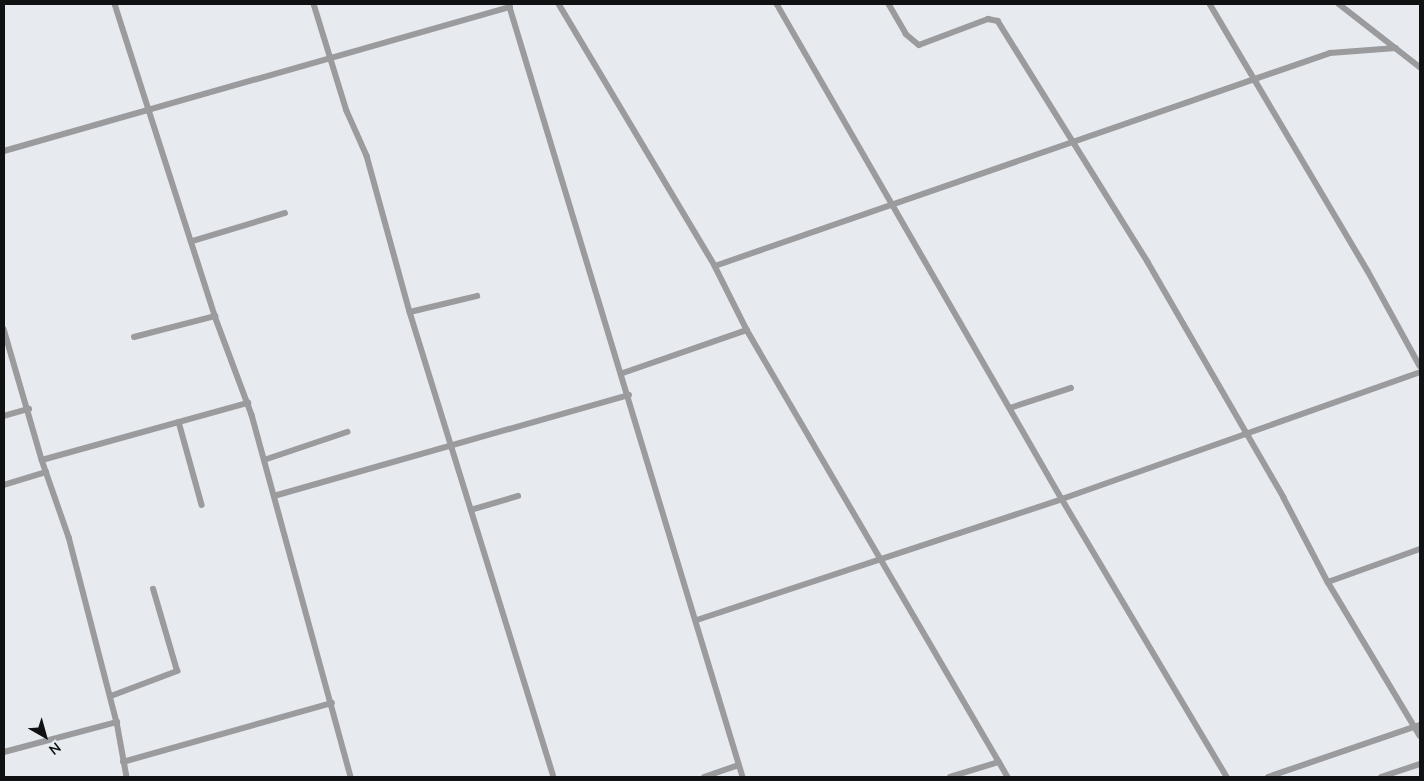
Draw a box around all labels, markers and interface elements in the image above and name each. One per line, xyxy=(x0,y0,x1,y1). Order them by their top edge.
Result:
north arrow xyxy=(20,711,70,761)
text: N xyxy=(45,737,65,759)

